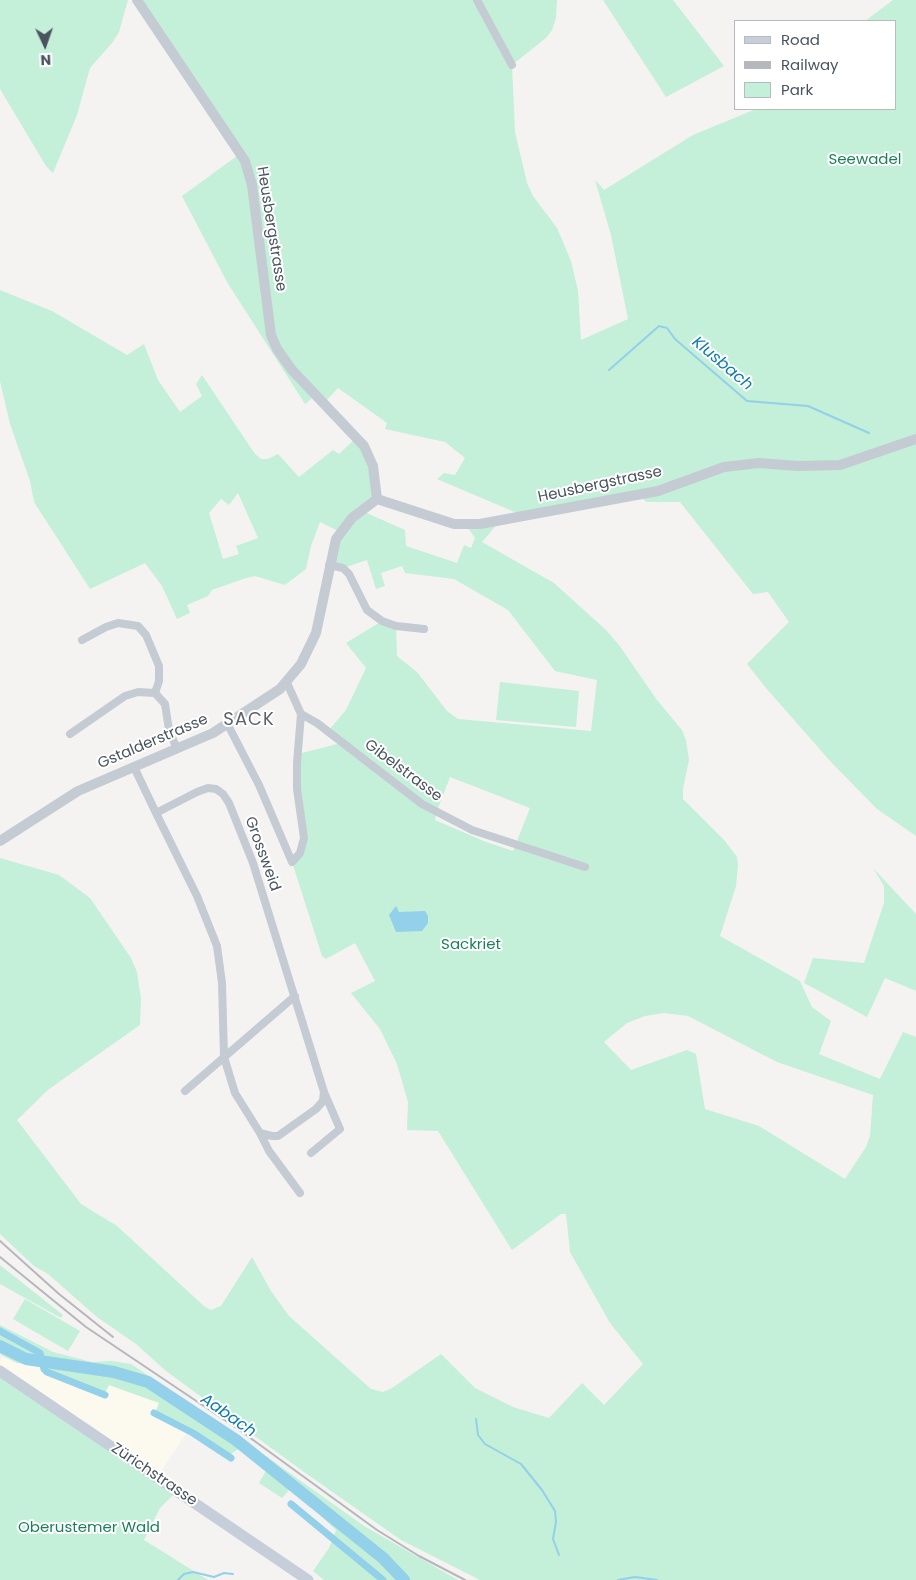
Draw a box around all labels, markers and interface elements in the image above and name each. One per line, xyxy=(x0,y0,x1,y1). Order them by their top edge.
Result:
north arrow xyxy=(20,20,70,70)
legend xyxy=(734,20,896,110)
text: Road xyxy=(781,29,820,50)
text: N xyxy=(40,50,52,70)
text: Railway xyxy=(781,54,839,75)
text: Park xyxy=(781,79,813,100)
park label: Seewadel xyxy=(829,151,901,169)
street label: Heusbergstrasse xyxy=(252,165,290,293)
water label: Klusbach xyxy=(688,333,756,395)
street label: Heusbergstrasse xyxy=(536,463,664,507)
district label: SACK xyxy=(223,709,275,731)
street label: Gstalderstrasse xyxy=(95,711,211,773)
street label: Gibelstrasse xyxy=(361,736,445,806)
street label: Grossweid xyxy=(240,814,284,894)
park label: Sackriet xyxy=(441,936,501,954)
water label: Aabach xyxy=(197,1390,259,1442)
street label: Zürichstrasse xyxy=(108,1440,200,1510)
park label: Oberustemer Wald xyxy=(18,1519,160,1537)

